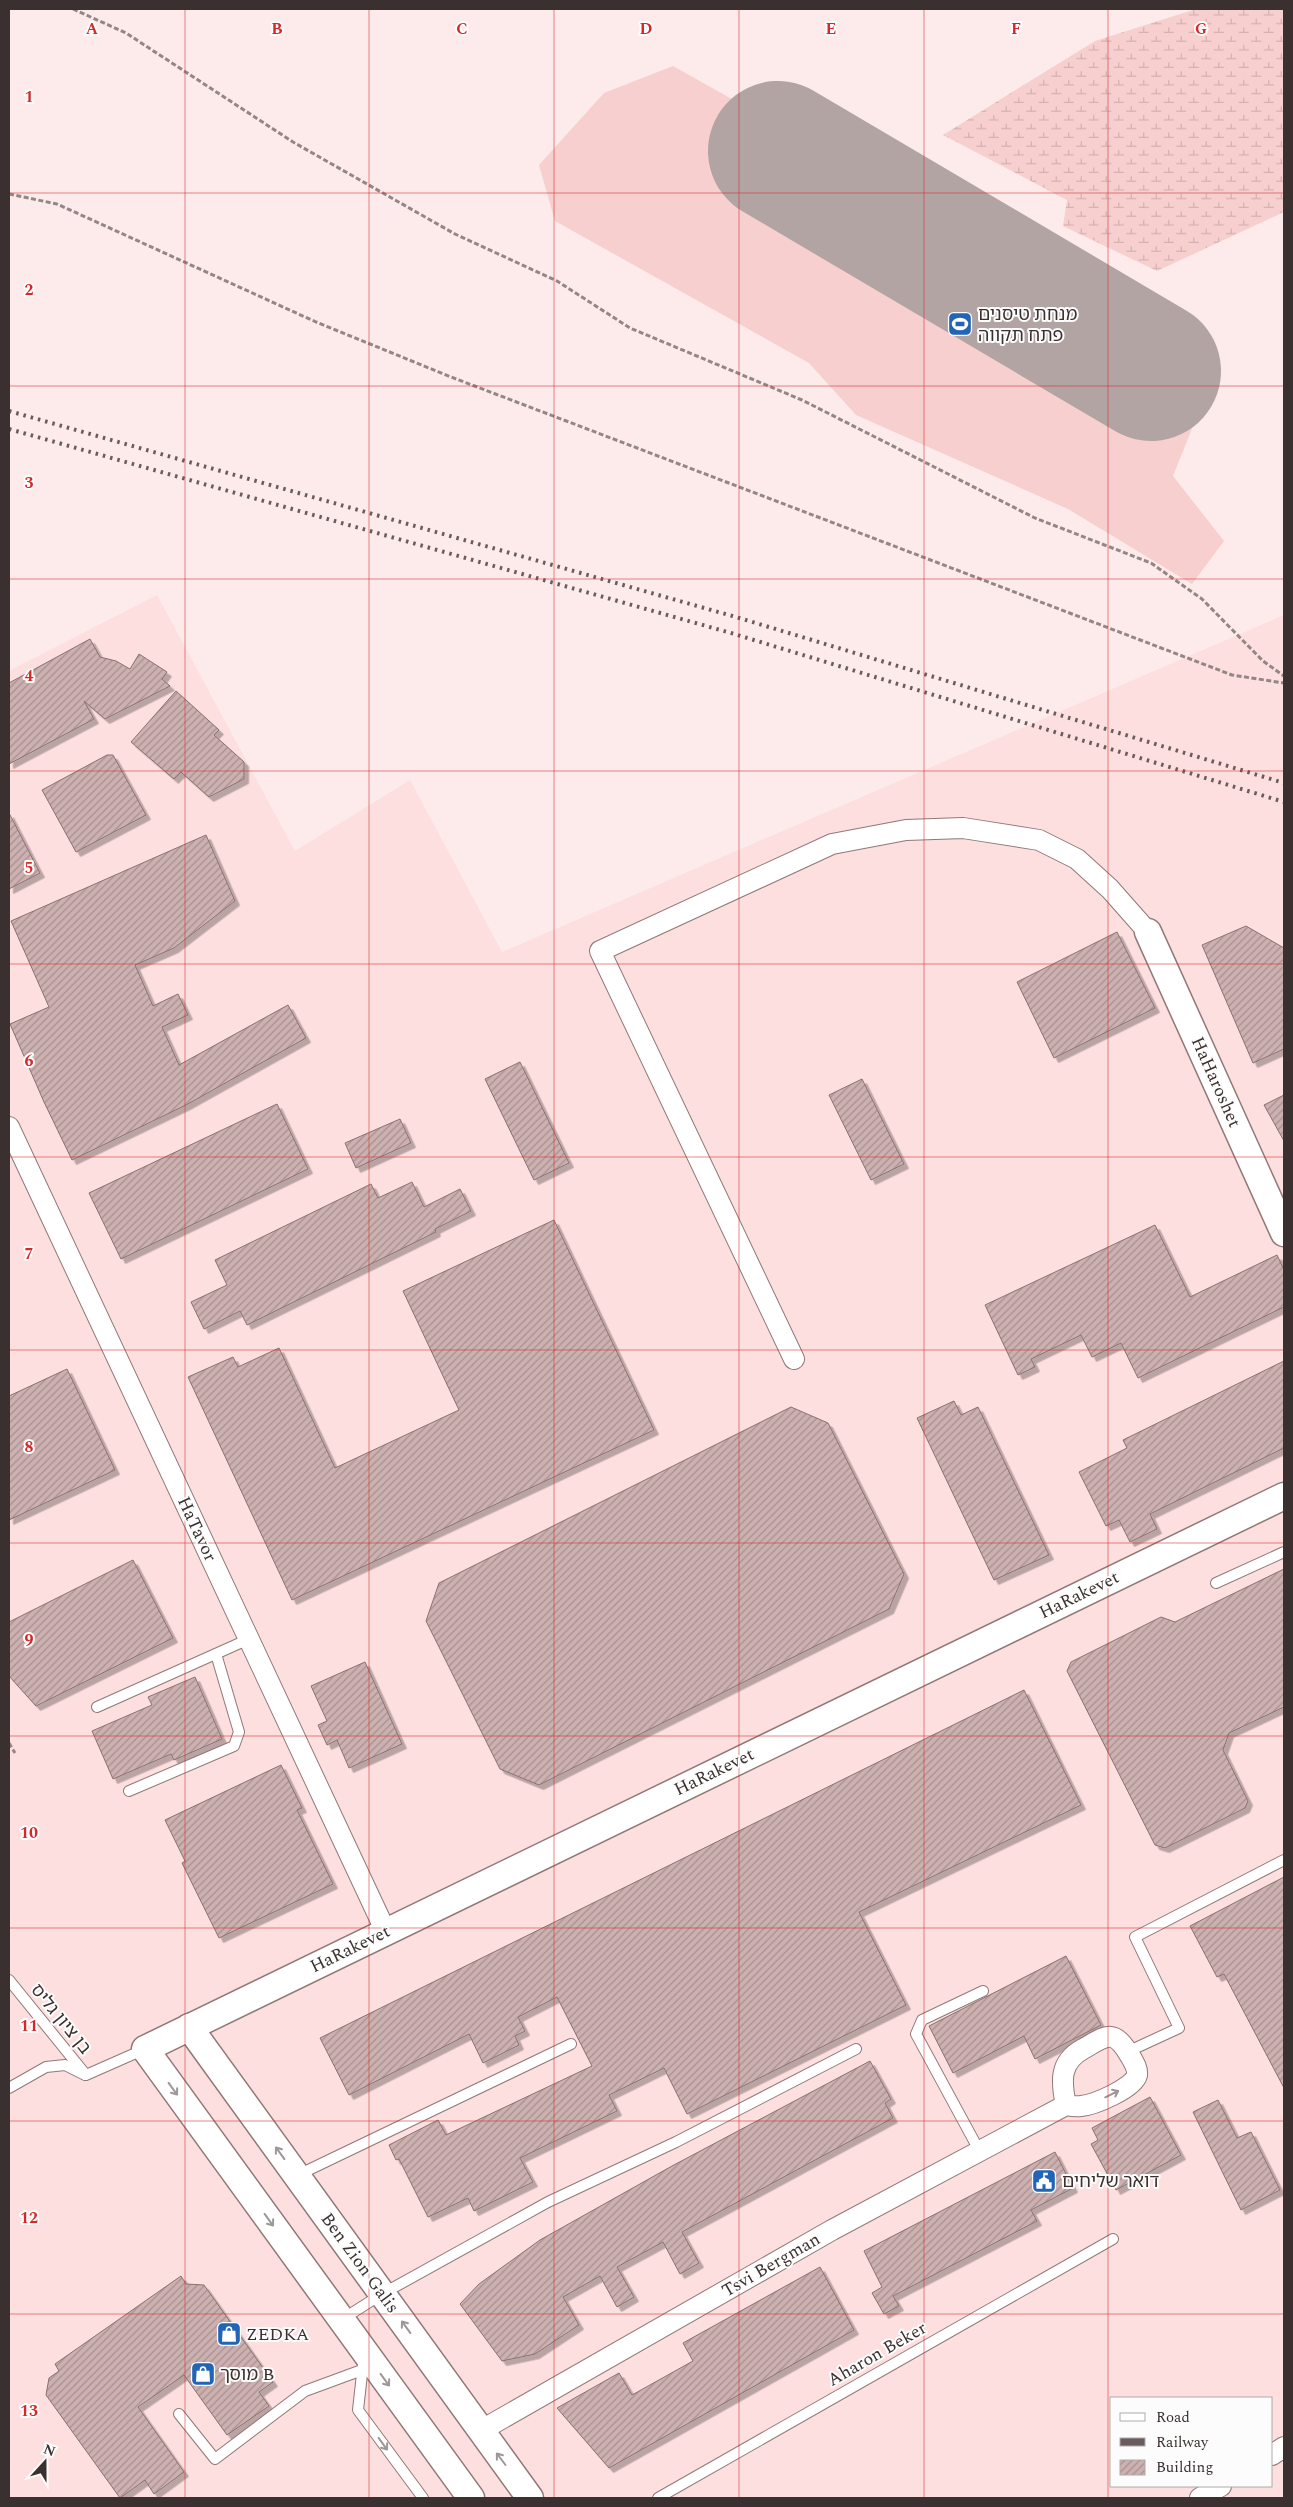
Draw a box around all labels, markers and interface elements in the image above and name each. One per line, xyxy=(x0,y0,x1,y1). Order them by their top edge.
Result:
text: A xyxy=(86,17,99,41)
text: B xyxy=(271,17,283,41)
text: C xyxy=(456,17,468,41)
text: D xyxy=(640,17,653,41)
text: E xyxy=(826,17,836,41)
text: F xyxy=(1011,17,1021,41)
text: G xyxy=(1195,17,1207,41)
text: 1 xyxy=(25,85,33,109)
text: 2 xyxy=(25,278,34,302)
place label: מנחת טיסנים פתח תקווה xyxy=(978,301,1077,349)
sports icon: מנחת טיסנים פתח תקווה xyxy=(947,311,973,337)
text: 3 xyxy=(25,471,34,495)
text: 4 xyxy=(25,664,34,688)
text: 5 xyxy=(25,856,33,880)
street label: HaHaroshet xyxy=(1184,1032,1248,1132)
text: 6 xyxy=(25,1049,34,1073)
text: 7 xyxy=(25,1242,34,1266)
text: 8 xyxy=(25,1435,34,1459)
street label: HaTavor xyxy=(170,1492,224,1566)
street label: HaRakevet xyxy=(1034,1564,1124,1626)
text: 9 xyxy=(25,1628,34,1652)
street label: HaRakevet xyxy=(669,1741,759,1803)
text: 10 xyxy=(20,1821,38,1845)
street label: HaRakevet xyxy=(305,1918,395,1980)
street label: בן ציון גליס xyxy=(24,1978,98,2060)
text: 11 xyxy=(20,2014,38,2038)
one-way arrow xyxy=(168,2082,178,2096)
one-way arrow xyxy=(1104,2089,1119,2098)
one-way arrow xyxy=(275,2146,285,2160)
public building icon: דואר שליחים xyxy=(1031,2168,1057,2194)
place label: דואר שליחים xyxy=(1062,2168,1159,2195)
text: 12 xyxy=(20,2206,38,2230)
street label: Ben Zion Galis xyxy=(314,2207,406,2319)
one-way arrow xyxy=(264,2213,274,2227)
street label: Tsvi Bergman xyxy=(717,2226,825,2304)
street label: Aharon Beker xyxy=(822,2315,932,2393)
one-way arrow xyxy=(401,2320,411,2334)
shop icon: ZEDKA xyxy=(216,2321,242,2347)
place label: ZEDKA xyxy=(246,2321,309,2348)
shop icon: מוסך B xyxy=(190,2361,216,2387)
place label: מוסך B xyxy=(220,2361,274,2388)
one-way arrow xyxy=(380,2373,390,2387)
legend xyxy=(1110,2397,1273,2487)
text: 13 xyxy=(20,2399,38,2423)
text: Road xyxy=(1156,2406,1190,2429)
text: Railway xyxy=(1156,2431,1209,2454)
north arrow xyxy=(20,2437,70,2487)
one-way arrow xyxy=(378,2437,389,2450)
text: N xyxy=(40,2438,59,2462)
one-way arrow xyxy=(496,2452,506,2466)
text: Building xyxy=(1156,2456,1213,2479)

